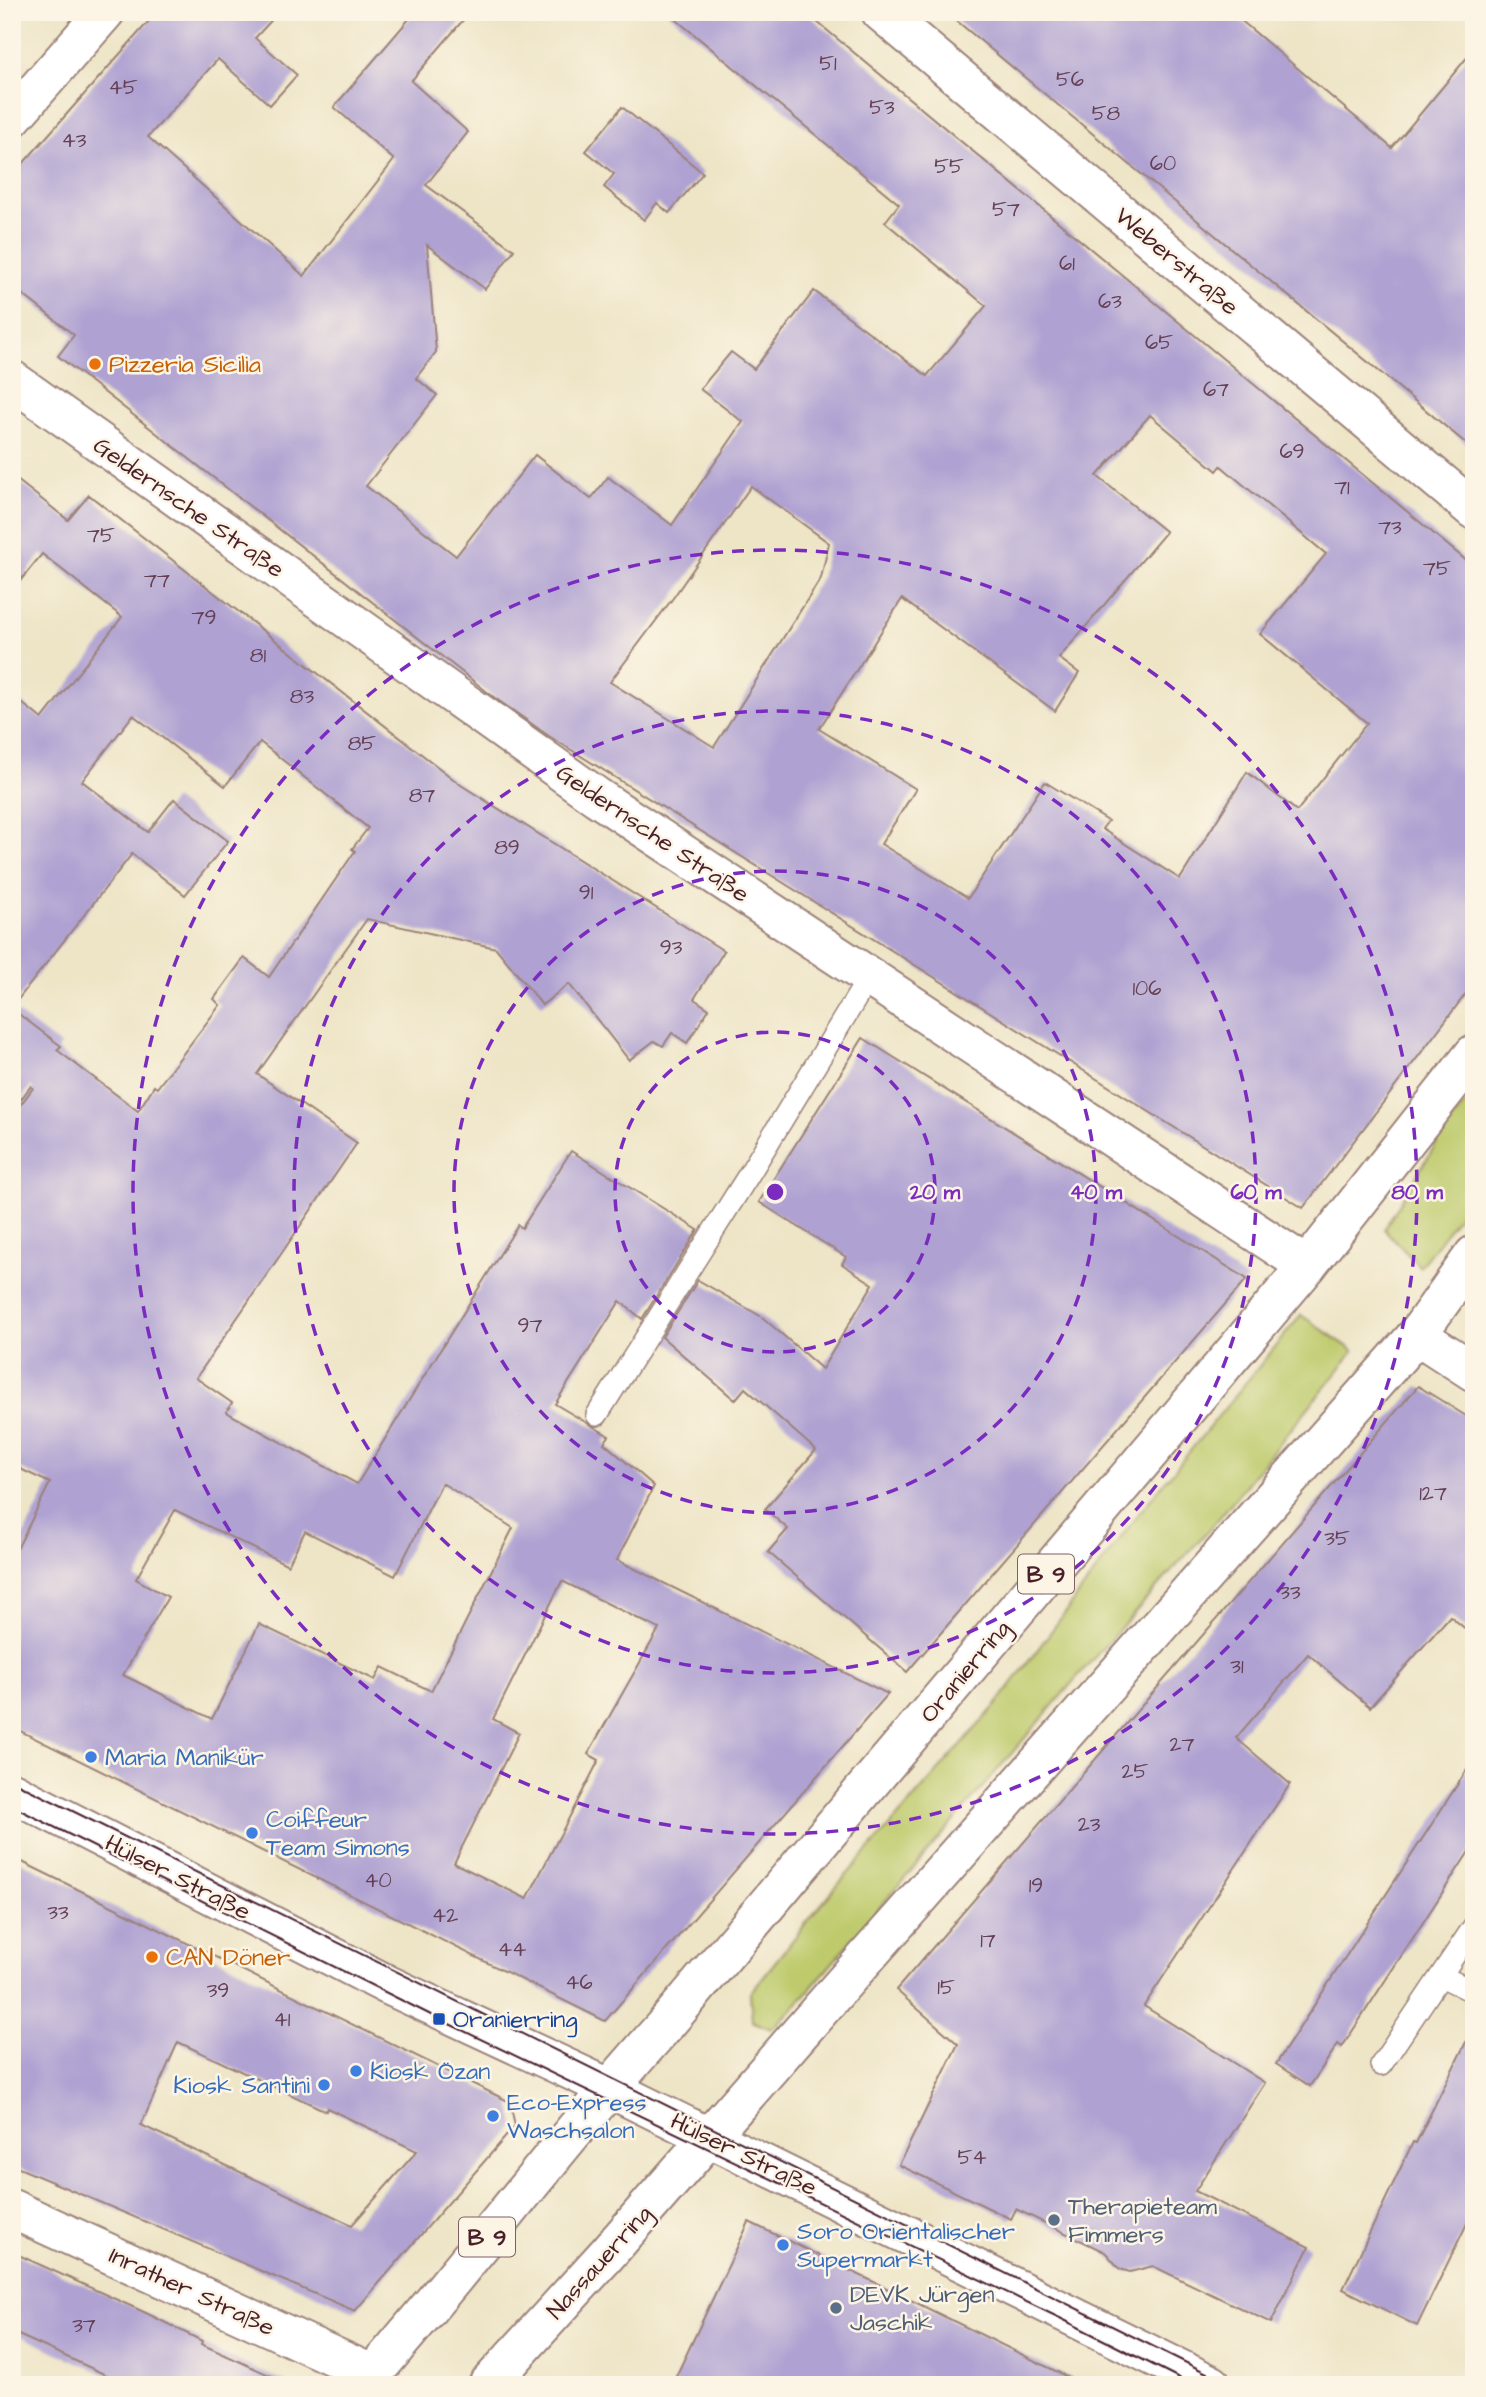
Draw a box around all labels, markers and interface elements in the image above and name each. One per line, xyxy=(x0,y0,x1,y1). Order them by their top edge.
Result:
house number: 51 xyxy=(819,49,837,78)
house number: 56 xyxy=(1056,65,1084,94)
house number: 45 xyxy=(108,73,138,102)
house number: 53 xyxy=(869,93,895,122)
house number: 58 xyxy=(1092,99,1121,128)
house number: 43 xyxy=(62,126,87,155)
house number: 60 xyxy=(1150,149,1176,178)
house number: 55 xyxy=(934,152,964,181)
house number: 57 xyxy=(992,195,1020,224)
street label: Weberstraße xyxy=(1107,200,1246,324)
house number: 61 xyxy=(1059,249,1075,278)
house number: 63 xyxy=(1098,287,1122,316)
house number: 65 xyxy=(1145,328,1173,357)
place label: Pizzeria Sicilia xyxy=(109,348,261,382)
marker: Pizzeria Sicilia xyxy=(87,356,103,372)
house number: 67 xyxy=(1203,375,1229,404)
street label: Geldernsche Straße xyxy=(86,429,291,587)
house number: 69 xyxy=(1279,437,1305,466)
house number: 71 xyxy=(1334,473,1350,502)
house number: 73 xyxy=(1378,513,1402,542)
house number: 75 xyxy=(87,521,115,550)
house number: 75 xyxy=(1423,554,1451,583)
house number: 77 xyxy=(144,566,170,595)
house number: 79 xyxy=(192,603,216,632)
house number: 81 xyxy=(250,641,266,670)
house number: 83 xyxy=(290,682,314,711)
house number: 85 xyxy=(348,729,376,758)
street label: Geldernsche Straße xyxy=(549,756,756,911)
house number: 87 xyxy=(409,781,435,810)
house number: 89 xyxy=(494,833,520,862)
house number: 91 xyxy=(579,878,594,907)
house number: 93 xyxy=(660,933,683,962)
house number: 106 xyxy=(1132,974,1162,1003)
text: 20 m xyxy=(909,1178,961,1207)
text: 40 m xyxy=(1070,1178,1123,1207)
text: 60 m xyxy=(1230,1178,1282,1207)
text: 80 m xyxy=(1391,1178,1443,1207)
centre of rings xyxy=(763,1180,787,1204)
house number: 97 xyxy=(518,1311,543,1340)
house number: 127 xyxy=(1419,1479,1447,1508)
house number: 35 xyxy=(1324,1524,1350,1553)
road number: B 9 xyxy=(1018,1554,1074,1594)
house number: 33 xyxy=(1279,1578,1301,1607)
street label: Oranierring xyxy=(913,1613,1020,1731)
house number: 31 xyxy=(1230,1652,1244,1681)
house number: 27 xyxy=(1170,1730,1195,1759)
place label: Maria Manikür xyxy=(105,1741,264,1775)
marker: Maria Manikür xyxy=(83,1749,99,1765)
house number: 25 xyxy=(1122,1757,1149,1786)
place label: Coiffeur Team Simons xyxy=(266,1803,410,1865)
house number: 23 xyxy=(1078,1810,1101,1839)
marker: Coiffeur Team Simons xyxy=(244,1825,260,1841)
street label: Hülser Straße xyxy=(99,1827,256,1929)
house number: 40 xyxy=(364,1866,392,1895)
house number: 19 xyxy=(1029,1871,1043,1900)
house number: 33 xyxy=(47,1898,69,1927)
house number: 42 xyxy=(432,1901,458,1930)
house number: 17 xyxy=(980,1926,996,1955)
house number: 44 xyxy=(498,1935,526,1964)
place label: CAN Döner xyxy=(166,1941,290,1975)
marker: CAN Döner xyxy=(144,1949,160,1965)
house number: 46 xyxy=(565,1968,593,1997)
house number: 15 xyxy=(937,1973,955,2002)
house number: 39 xyxy=(207,1976,229,2005)
place label: Oranierring xyxy=(453,2003,578,2038)
house number: 41 xyxy=(274,2005,291,2034)
marker: Oranierring xyxy=(431,2011,447,2027)
place label: Kiosk Özan xyxy=(370,2055,490,2089)
marker: Kiosk Özan xyxy=(348,2063,364,2079)
place label: Kiosk Santini xyxy=(173,2069,310,2103)
marker: Kiosk Santini xyxy=(316,2077,332,2093)
place label: Eco-Express Waschsalon xyxy=(507,2086,647,2148)
street label: Hülser Straße xyxy=(665,2105,822,2205)
marker: Eco-Express Waschsalon xyxy=(485,2108,501,2124)
house number: 54 xyxy=(957,2143,987,2172)
place label: Therapieteam Fimmers xyxy=(1068,2190,1217,2252)
street label: Nassauerring xyxy=(539,2198,661,2328)
marker: Therapieteam Fimmers xyxy=(1046,2212,1062,2228)
place label: Soro Orientalischer Supermarkt xyxy=(797,2215,1015,2277)
road number: B 9 xyxy=(459,2218,515,2256)
marker: Soro Orientalischer Supermarkt xyxy=(775,2237,791,2253)
street label: Inrather Straße xyxy=(103,2239,280,2345)
place label: DEVK Jürgen Jaschik xyxy=(850,2278,994,2340)
marker: DEVK Jürgen Jaschik xyxy=(828,2300,844,2316)
house number: 37 xyxy=(72,2311,96,2340)

